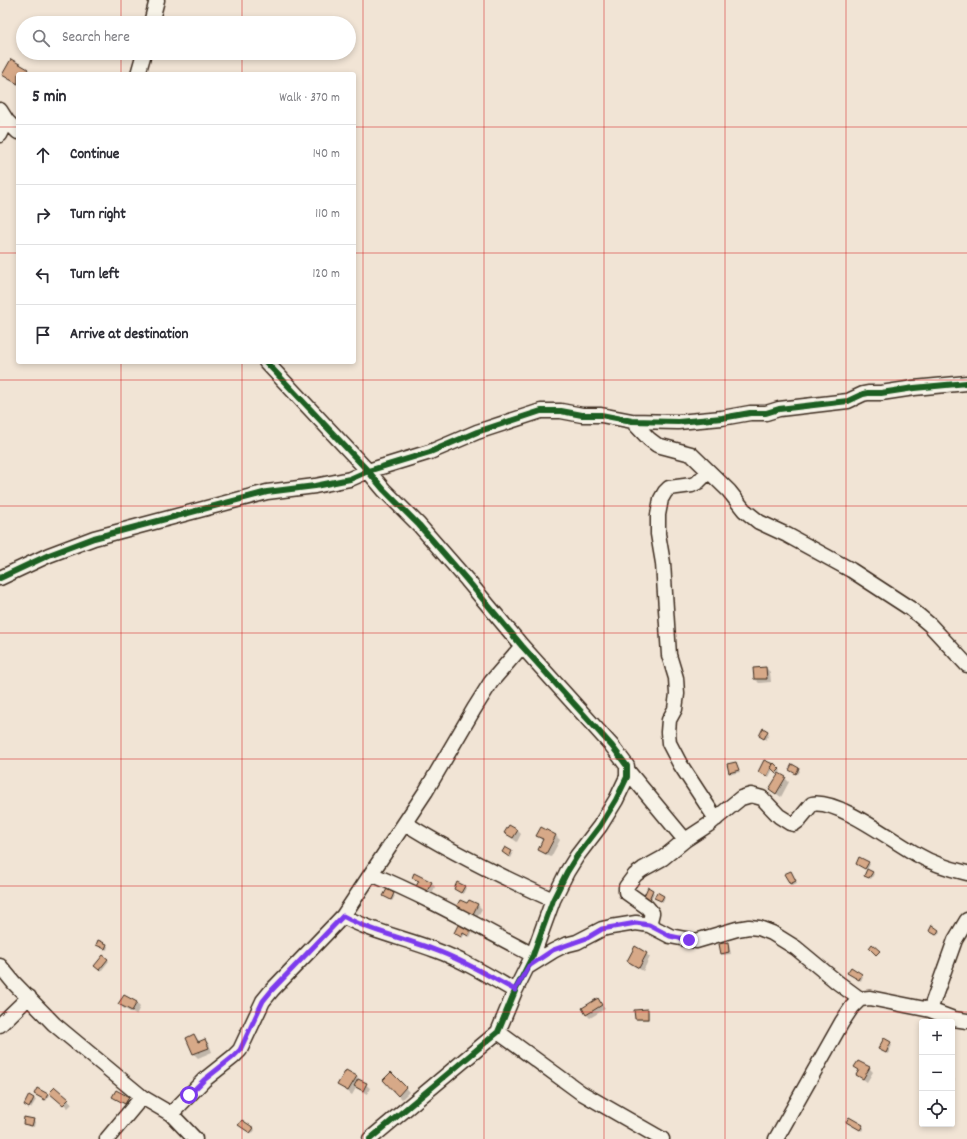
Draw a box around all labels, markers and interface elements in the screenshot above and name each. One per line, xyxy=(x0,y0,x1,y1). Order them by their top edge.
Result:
search box xyxy=(16,16,356,60)
icon: search xyxy=(30,27,52,49)
text: Search here xyxy=(62,27,130,49)
text: 5 min xyxy=(32,86,66,110)
text: Walk · 370 m xyxy=(279,89,340,108)
icon: ahead xyxy=(32,144,54,166)
text: Continue xyxy=(70,144,119,166)
text: 140 m xyxy=(313,145,340,164)
icon: right xyxy=(32,204,54,226)
text: Turn right xyxy=(70,204,126,226)
text: 110 m xyxy=(315,205,340,224)
icon: left xyxy=(32,264,54,286)
text: Turn left xyxy=(70,264,119,286)
text: 120 m xyxy=(312,265,340,284)
icon: arrive xyxy=(32,324,54,346)
text: Arrive at destination xyxy=(70,324,188,346)
route end xyxy=(680,931,698,949)
map controls xyxy=(919,1019,955,1127)
button: + xyxy=(919,1019,955,1055)
button: − xyxy=(919,1055,955,1091)
route start xyxy=(180,1086,198,1104)
button: locate xyxy=(919,1091,955,1127)

